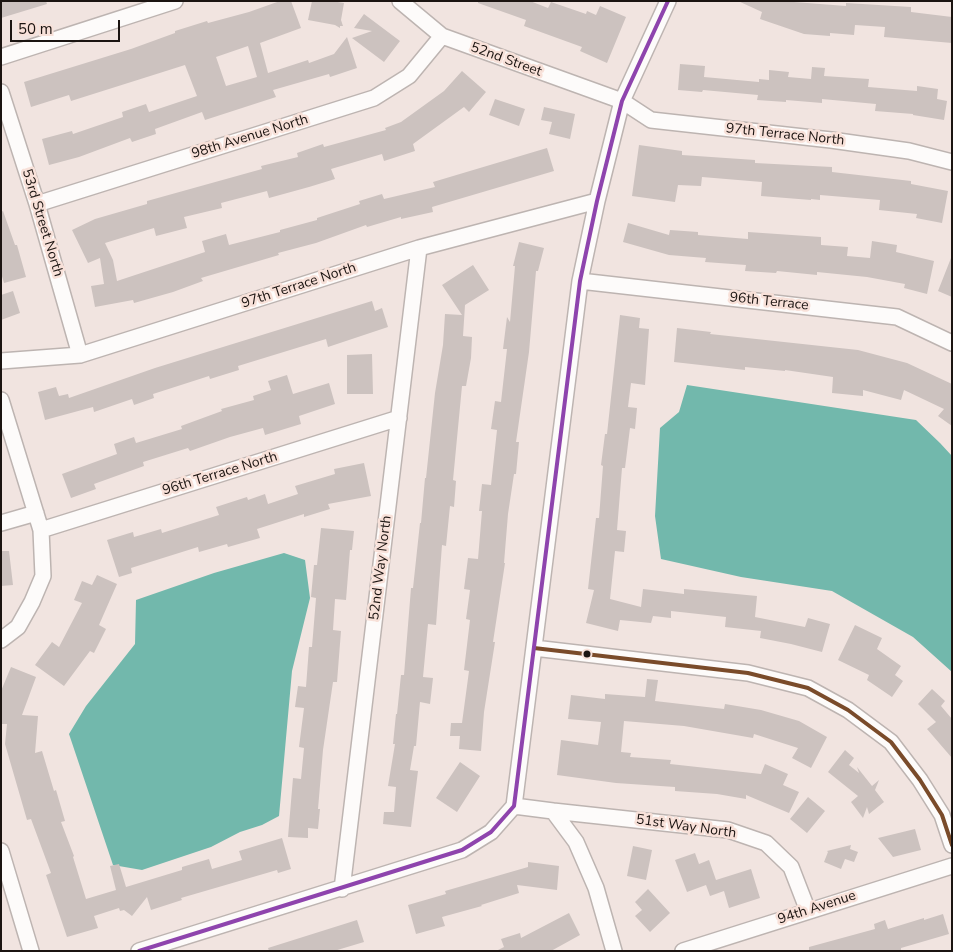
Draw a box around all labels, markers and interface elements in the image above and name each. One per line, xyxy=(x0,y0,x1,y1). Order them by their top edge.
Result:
scale bar xyxy=(12,10,122,42)
text: 50 m xyxy=(18,19,53,39)
street label: 52nd Street xyxy=(468,39,544,81)
street label: 98th Avenue North xyxy=(190,111,310,163)
street label: 97th Terrace North xyxy=(725,120,845,150)
street label: 53rd Street North xyxy=(18,167,66,279)
street label: 97th Terrace North xyxy=(240,260,358,312)
street label: 96th Terrace xyxy=(729,290,809,314)
street label: 96th Terrace North xyxy=(161,449,279,499)
street label: 52nd Way North xyxy=(366,515,396,621)
unlabelled marker xyxy=(582,649,592,659)
street label: 51st Way North xyxy=(635,812,737,842)
street label: 94th Avenue xyxy=(776,888,858,928)

